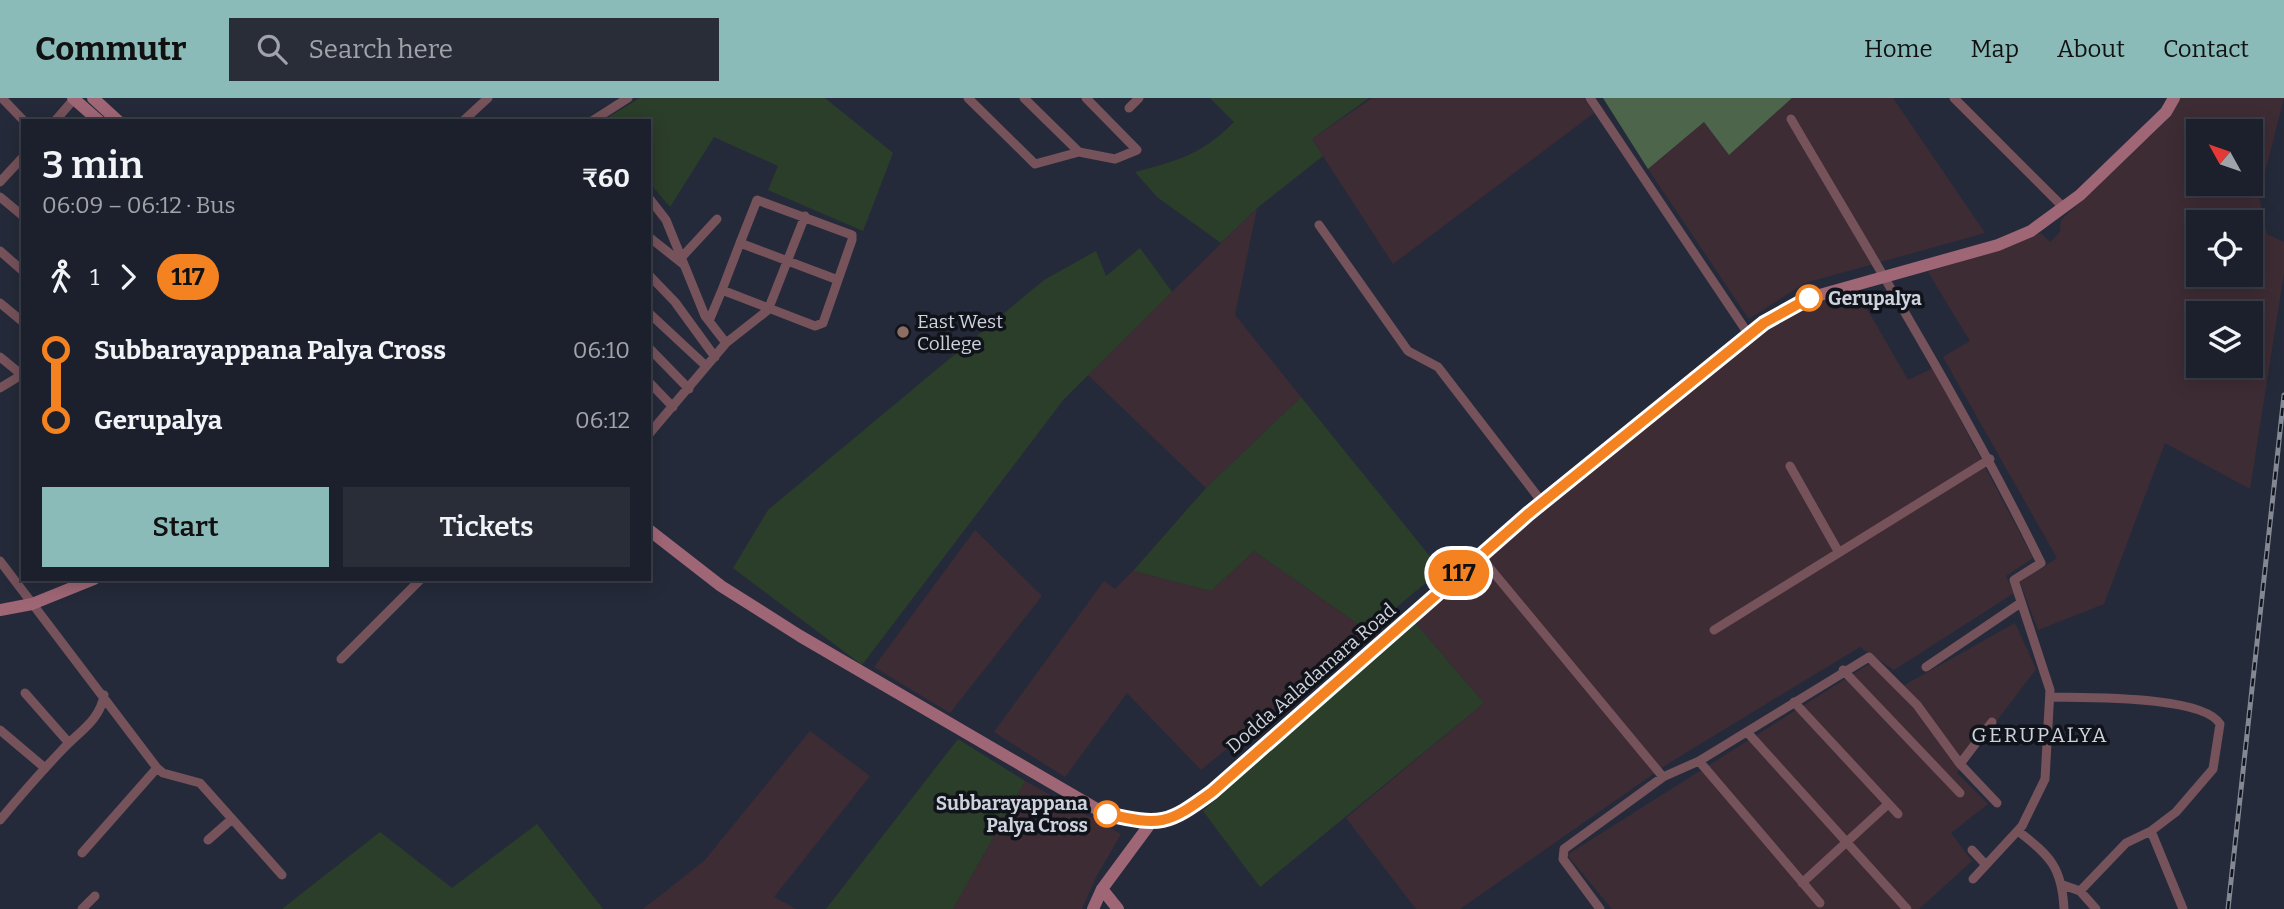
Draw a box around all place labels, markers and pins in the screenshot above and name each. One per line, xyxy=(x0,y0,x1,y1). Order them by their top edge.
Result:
marker: Gerupalya xyxy=(1796,285,1822,311)
place label: Gerupalya xyxy=(1828,287,1922,310)
place label: East West College xyxy=(917,310,1003,355)
marker: East West College xyxy=(895,324,911,340)
place label: Subbarayappana Palya Cross xyxy=(936,792,1088,837)
marker: Subbarayappana Palya Cross xyxy=(1094,801,1120,827)

